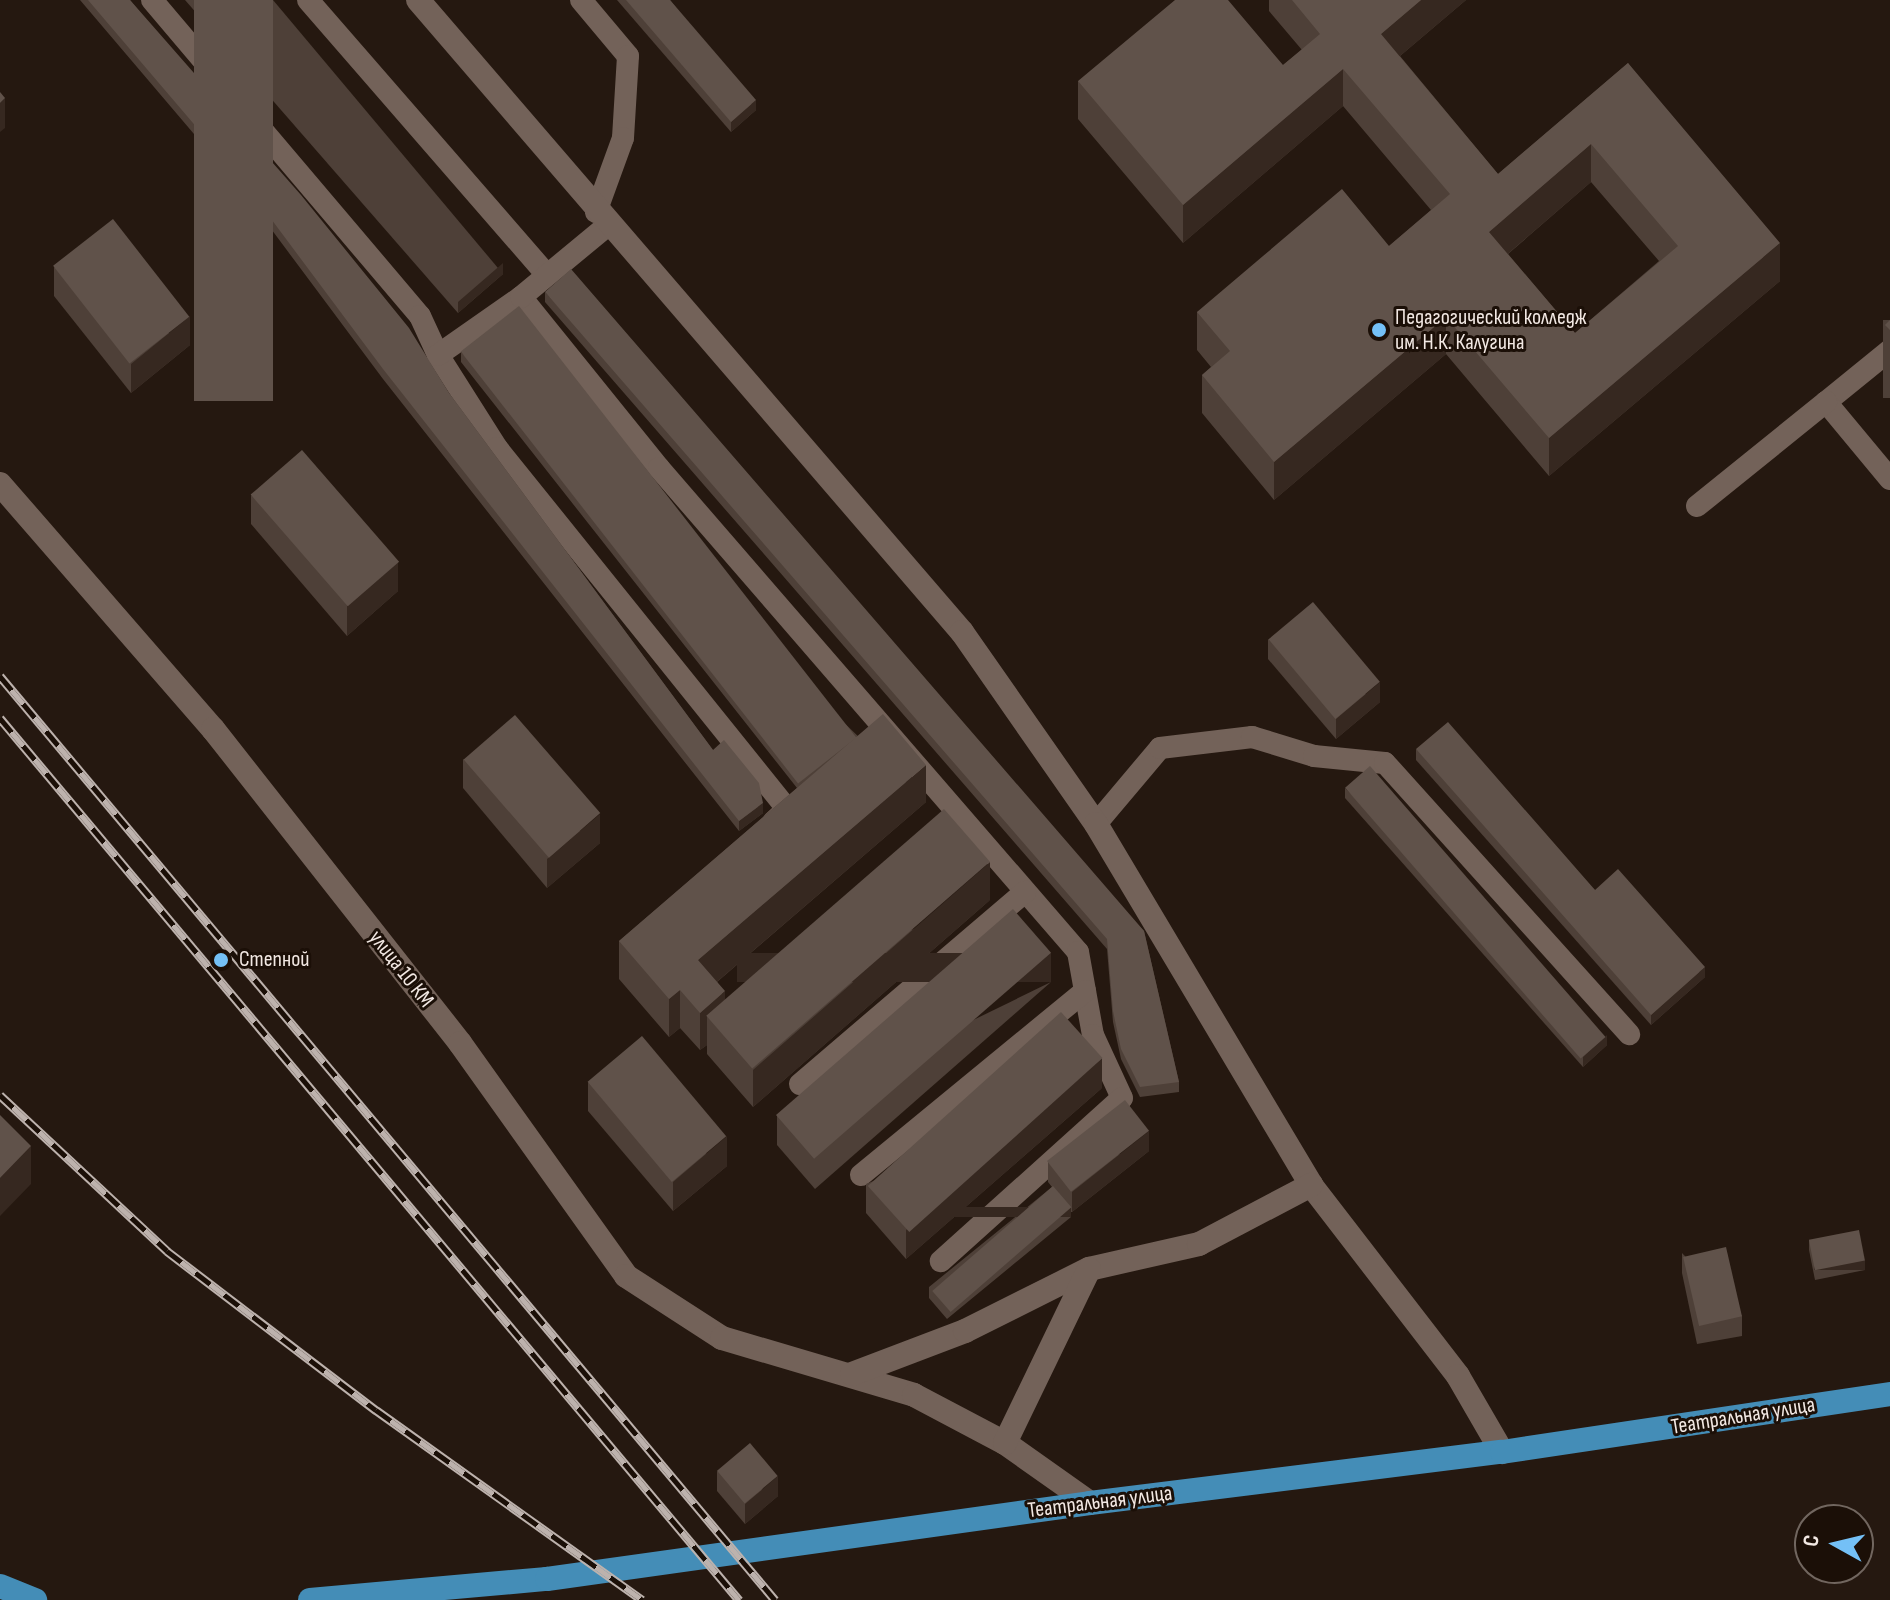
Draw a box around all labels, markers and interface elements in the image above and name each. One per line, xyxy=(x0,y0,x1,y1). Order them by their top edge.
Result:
place label: Педагогический колледж им. Н.К. Калугина xyxy=(1395,304,1587,356)
marker: Педагогический колледж им. Н.К. Калугина xyxy=(1370,321,1388,339)
street label: улица 10 КМ xyxy=(363,925,439,1013)
place label: Степной xyxy=(239,947,309,973)
marker: Степной xyxy=(210,949,232,971)
street label: Театральная улица xyxy=(1669,1392,1817,1440)
street label: Театральная улица xyxy=(1026,1480,1174,1524)
north arrow xyxy=(1794,1504,1874,1584)
text: С xyxy=(1798,1533,1826,1548)

